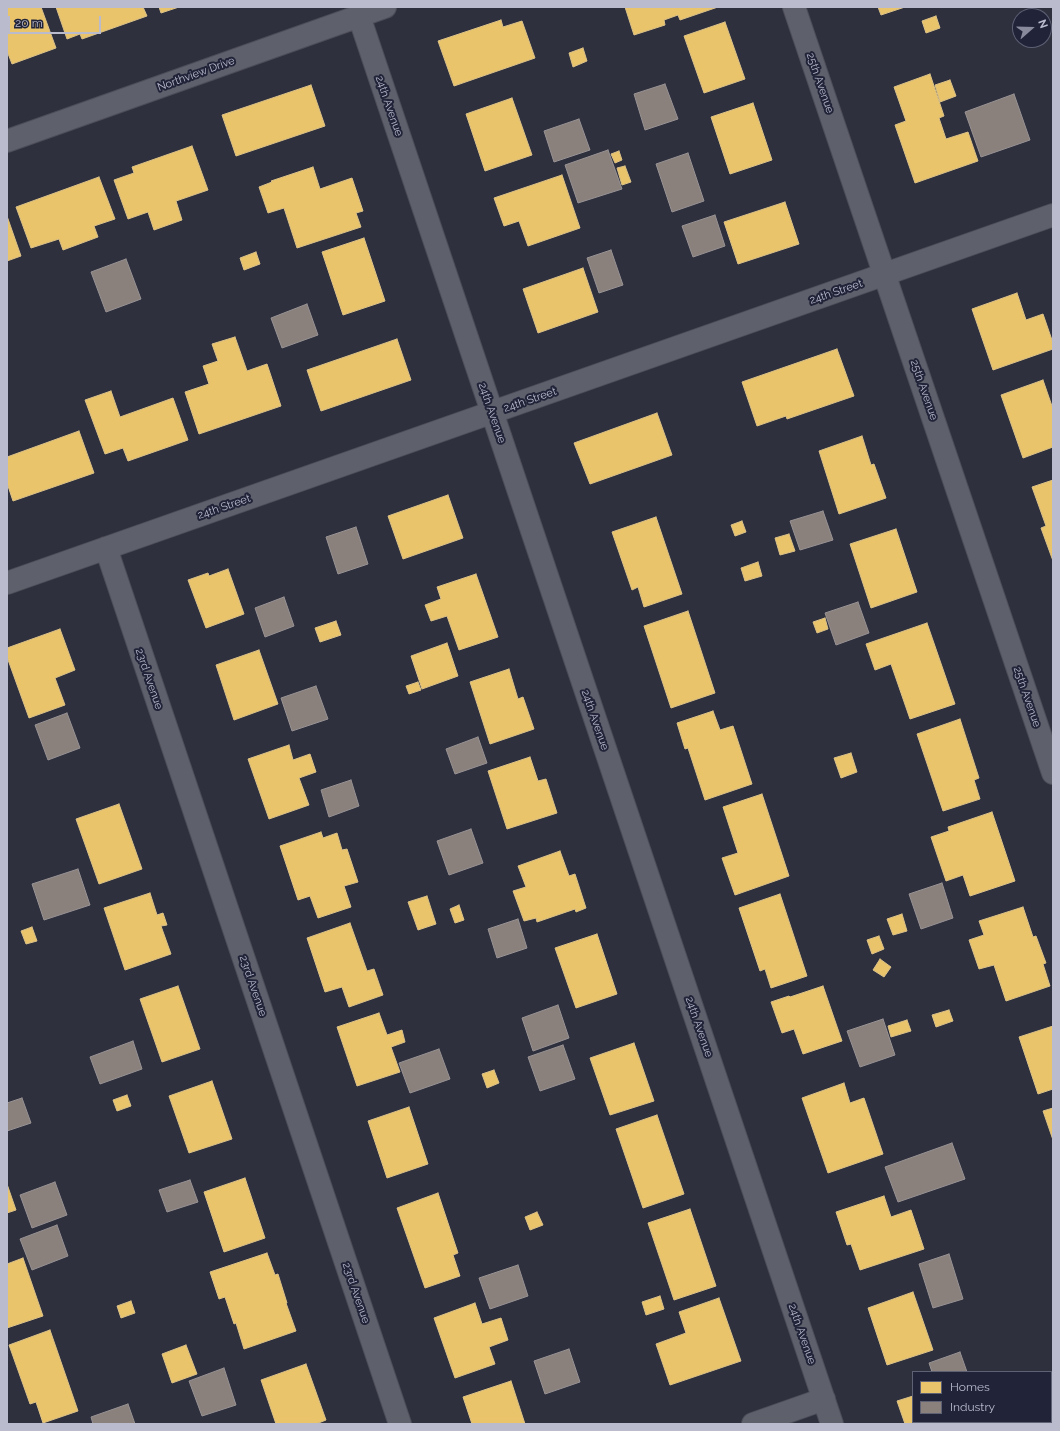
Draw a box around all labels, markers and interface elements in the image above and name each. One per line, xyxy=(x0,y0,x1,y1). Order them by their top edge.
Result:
scale bar xyxy=(10,8,103,34)
north arrow xyxy=(1012,8,1052,48)
text: 20 m xyxy=(15,16,43,30)
text: N xyxy=(1035,18,1050,30)
street label: 25th Avenue xyxy=(803,51,837,115)
street label: Northview Drive xyxy=(156,54,236,94)
street label: 24th Avenue xyxy=(372,74,406,138)
street label: 24th Street xyxy=(808,277,864,307)
street label: 25th Avenue xyxy=(907,358,941,422)
street label: 24th Avenue xyxy=(475,381,509,445)
street label: 24th Street xyxy=(502,385,558,415)
street label: 24th Street xyxy=(196,492,252,522)
street label: 23rd Avenue xyxy=(132,647,166,711)
street label: 25th Avenue xyxy=(1010,665,1044,729)
street label: 24th Avenue xyxy=(578,688,612,752)
street label: 23rd Avenue xyxy=(236,954,270,1018)
street label: 24th Avenue xyxy=(682,995,716,1059)
street label: 23rd Avenue xyxy=(339,1261,373,1325)
street label: 24th Avenue xyxy=(785,1302,819,1366)
legend xyxy=(912,1371,1052,1423)
text: Homes xyxy=(950,1380,990,1394)
text: Industry xyxy=(950,1400,995,1414)

